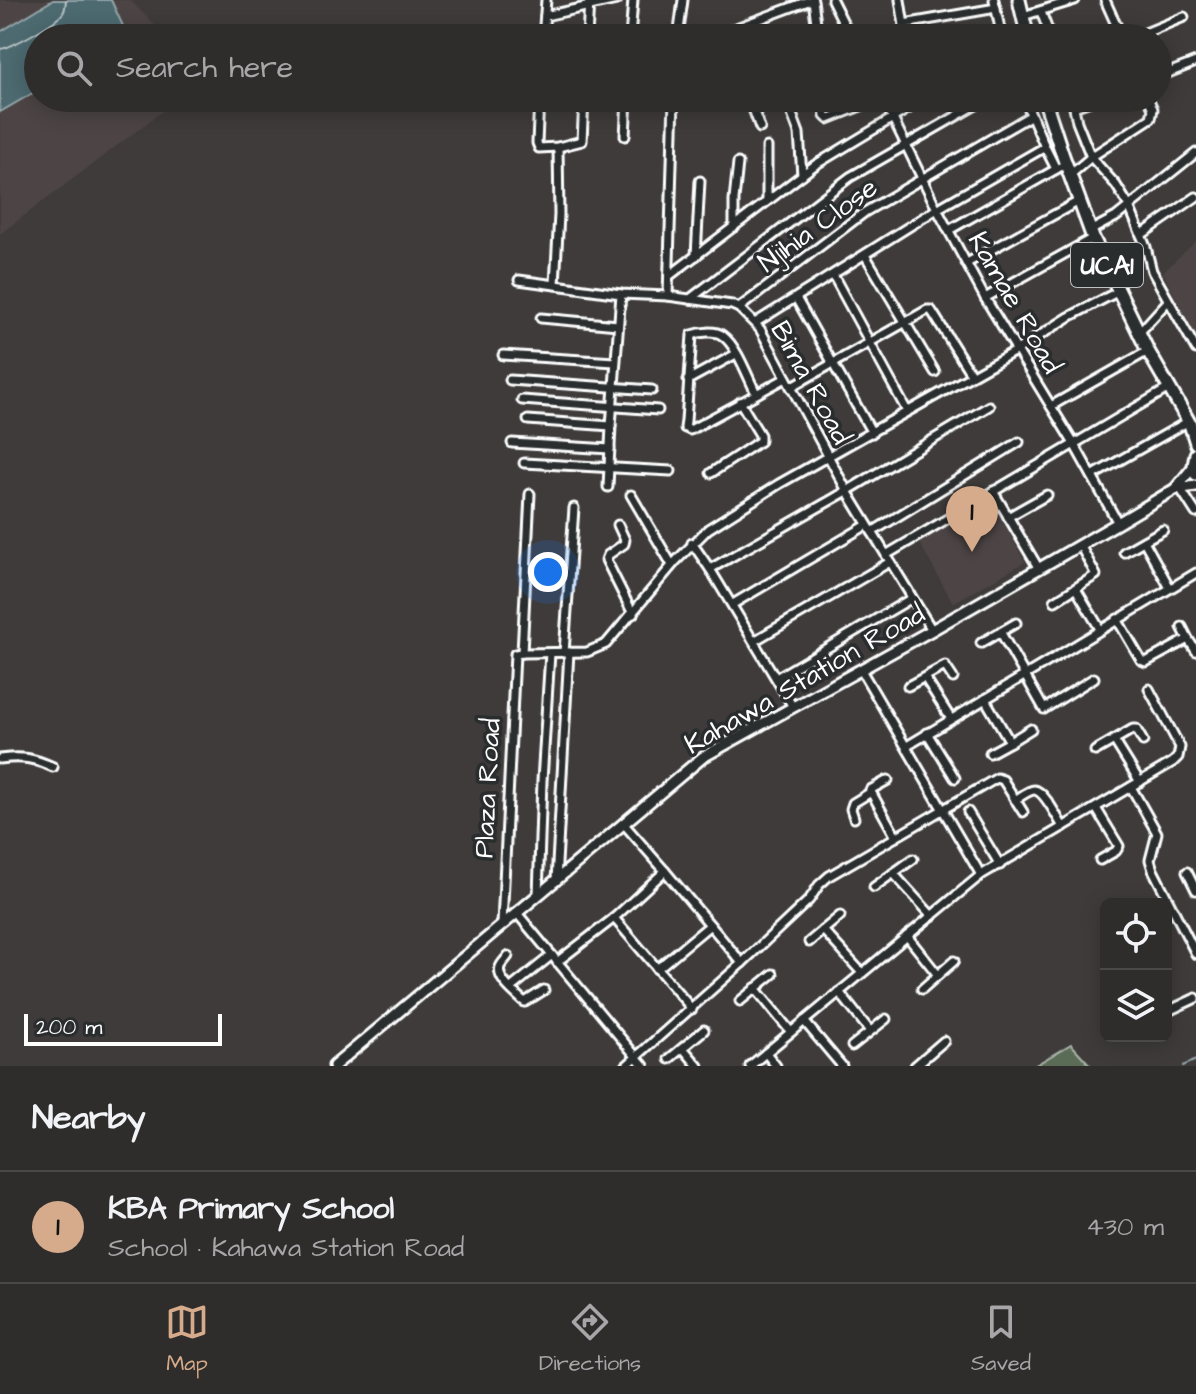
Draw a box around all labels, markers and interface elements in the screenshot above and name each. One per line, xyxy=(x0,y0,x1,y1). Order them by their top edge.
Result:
search box xyxy=(24,24,1172,112)
icon: search xyxy=(52,46,96,90)
text: Search here xyxy=(116,47,293,89)
street label: Njihia Close xyxy=(750,168,886,282)
street label: Kamae Road xyxy=(958,225,1071,381)
road number: UCA1 xyxy=(1071,243,1143,287)
street label: Bima Road xyxy=(761,314,861,452)
pin: 1 xyxy=(946,486,998,552)
your location xyxy=(528,552,568,592)
street label: Kahawa Station Road xyxy=(677,594,932,764)
street label: Plaza Road xyxy=(464,717,511,859)
map controls xyxy=(1100,898,1172,1042)
button: locate xyxy=(1100,898,1172,970)
button: layers xyxy=(1100,970,1172,1042)
scale bar xyxy=(24,1010,222,1046)
text: 200 m xyxy=(36,1012,102,1043)
text: Nearby xyxy=(32,1094,146,1142)
text: KBA Primary School xyxy=(108,1188,394,1230)
text: 1 xyxy=(56,1209,60,1245)
text: 430 m xyxy=(1086,1209,1164,1245)
text: School · Kahawa Station Road xyxy=(108,1230,464,1266)
tab: Map xyxy=(165,1300,209,1379)
tab: Directions xyxy=(539,1300,641,1379)
tab: Saved xyxy=(971,1300,1031,1379)

